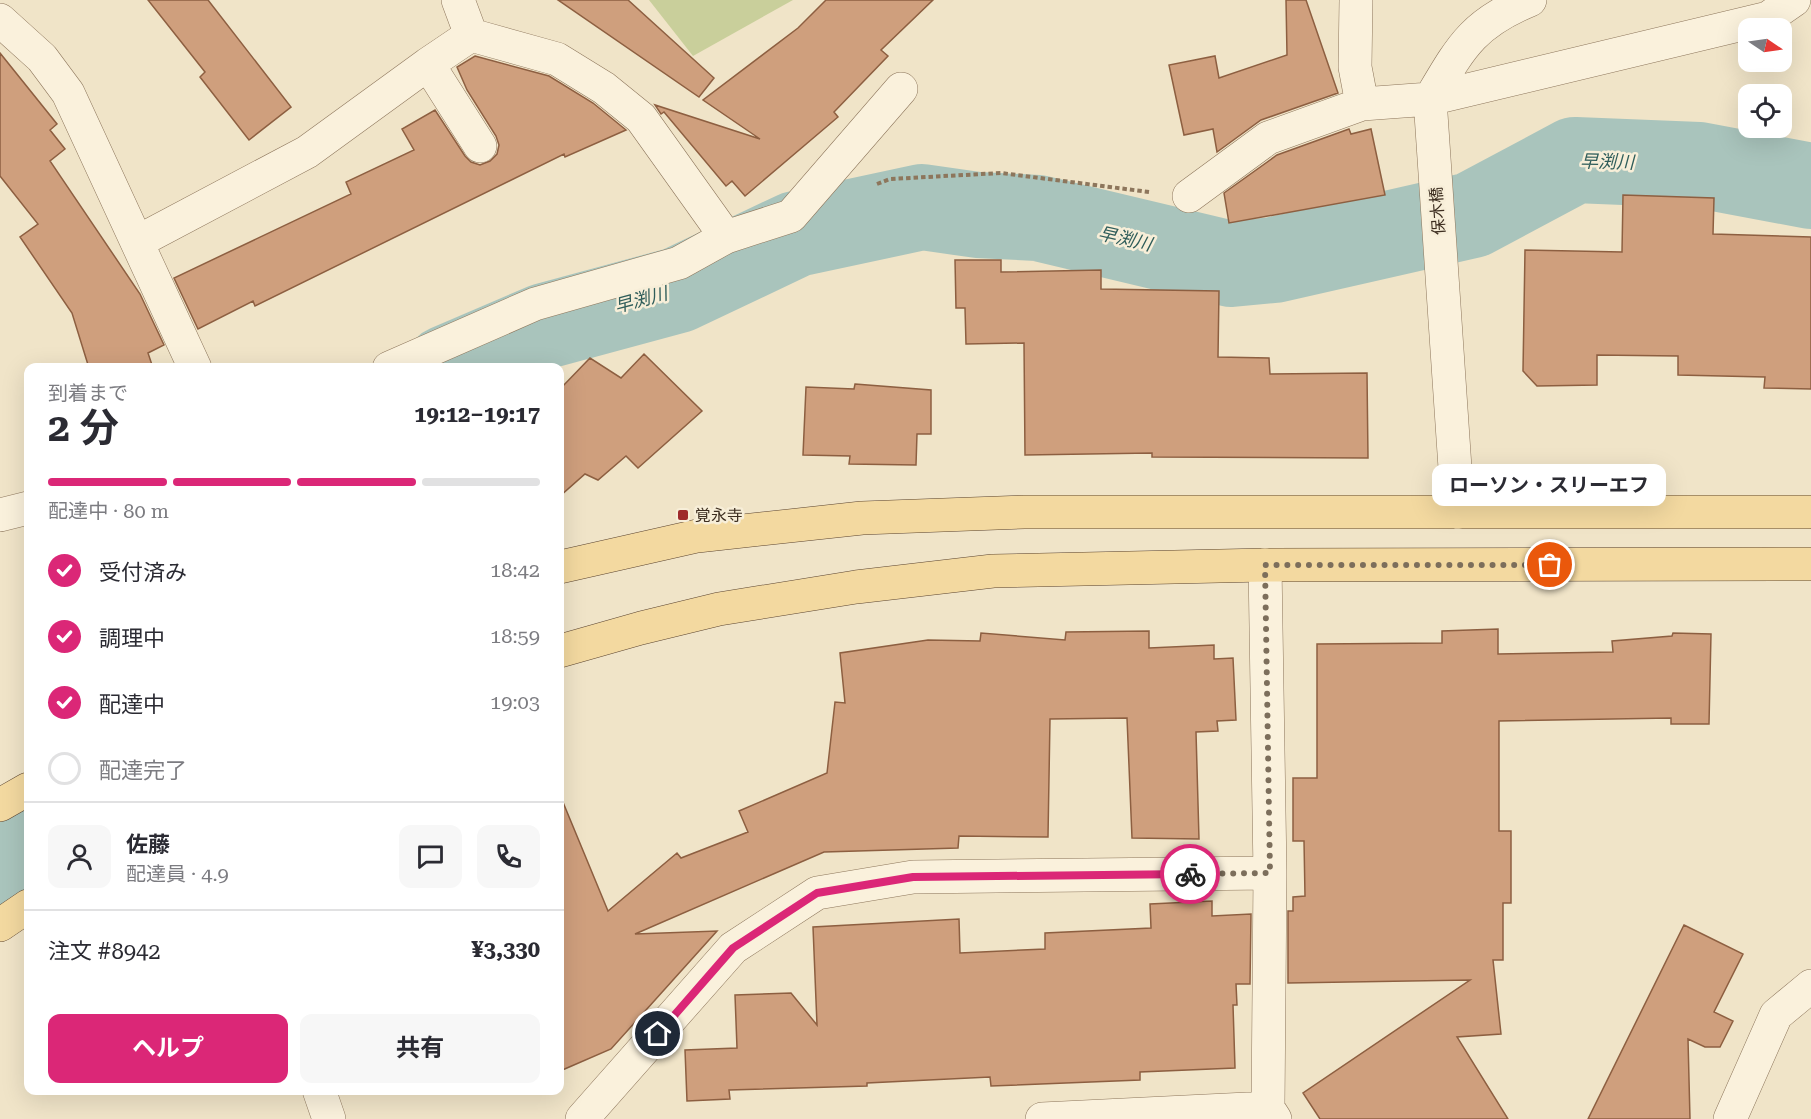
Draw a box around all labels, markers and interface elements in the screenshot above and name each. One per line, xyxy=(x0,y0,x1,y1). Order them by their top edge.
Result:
north arrow xyxy=(1738,18,1792,72)
map controls xyxy=(1738,18,1792,138)
button: locate xyxy=(1738,84,1792,138)
water label: 早渕川 xyxy=(1580,151,1636,173)
street label: 保木橋 xyxy=(1426,186,1449,236)
water label: 早渕川 xyxy=(1096,222,1156,255)
water label: 早渕川 xyxy=(612,282,672,317)
text: 到着まで xyxy=(48,381,128,405)
text: 19:12–19:17 xyxy=(414,402,540,427)
text: 2 分 xyxy=(48,405,119,451)
callout: ローソン・スリーエフ xyxy=(1433,463,1667,505)
text: ローソン・スリーエフ xyxy=(1449,473,1649,497)
text: 配達中 · 80 m xyxy=(48,499,169,523)
place label: 覚永寺 xyxy=(695,506,743,525)
marker: 覚永寺 xyxy=(676,508,690,522)
pin xyxy=(1524,539,1575,590)
icon: bag xyxy=(1533,548,1566,581)
icon: check xyxy=(48,554,81,587)
text: 18:42 xyxy=(490,558,540,582)
text: 受付済み xyxy=(99,560,187,585)
icon: check xyxy=(48,620,81,653)
text: 18:59 xyxy=(490,624,540,648)
text: 調理中 xyxy=(99,626,165,651)
icon: check xyxy=(48,686,81,719)
text: 19:03 xyxy=(490,690,540,714)
text: 配達中 xyxy=(99,692,165,717)
text: 配達完了 xyxy=(99,758,187,783)
button: person xyxy=(48,825,111,888)
button: chat xyxy=(399,825,462,888)
button: phone xyxy=(477,825,540,888)
text: 佐藤 xyxy=(126,832,170,857)
courier xyxy=(1160,844,1220,904)
icon: bike xyxy=(1174,858,1207,891)
text: 配達員 · 4.9 xyxy=(126,862,229,886)
text: ¥3,330 xyxy=(471,937,540,962)
text: 注文 #8942 xyxy=(48,939,161,964)
pin xyxy=(632,1008,683,1059)
button: ヘルプ xyxy=(48,1014,288,1083)
button: 共有 xyxy=(300,1014,540,1083)
icon: home xyxy=(641,1017,674,1050)

